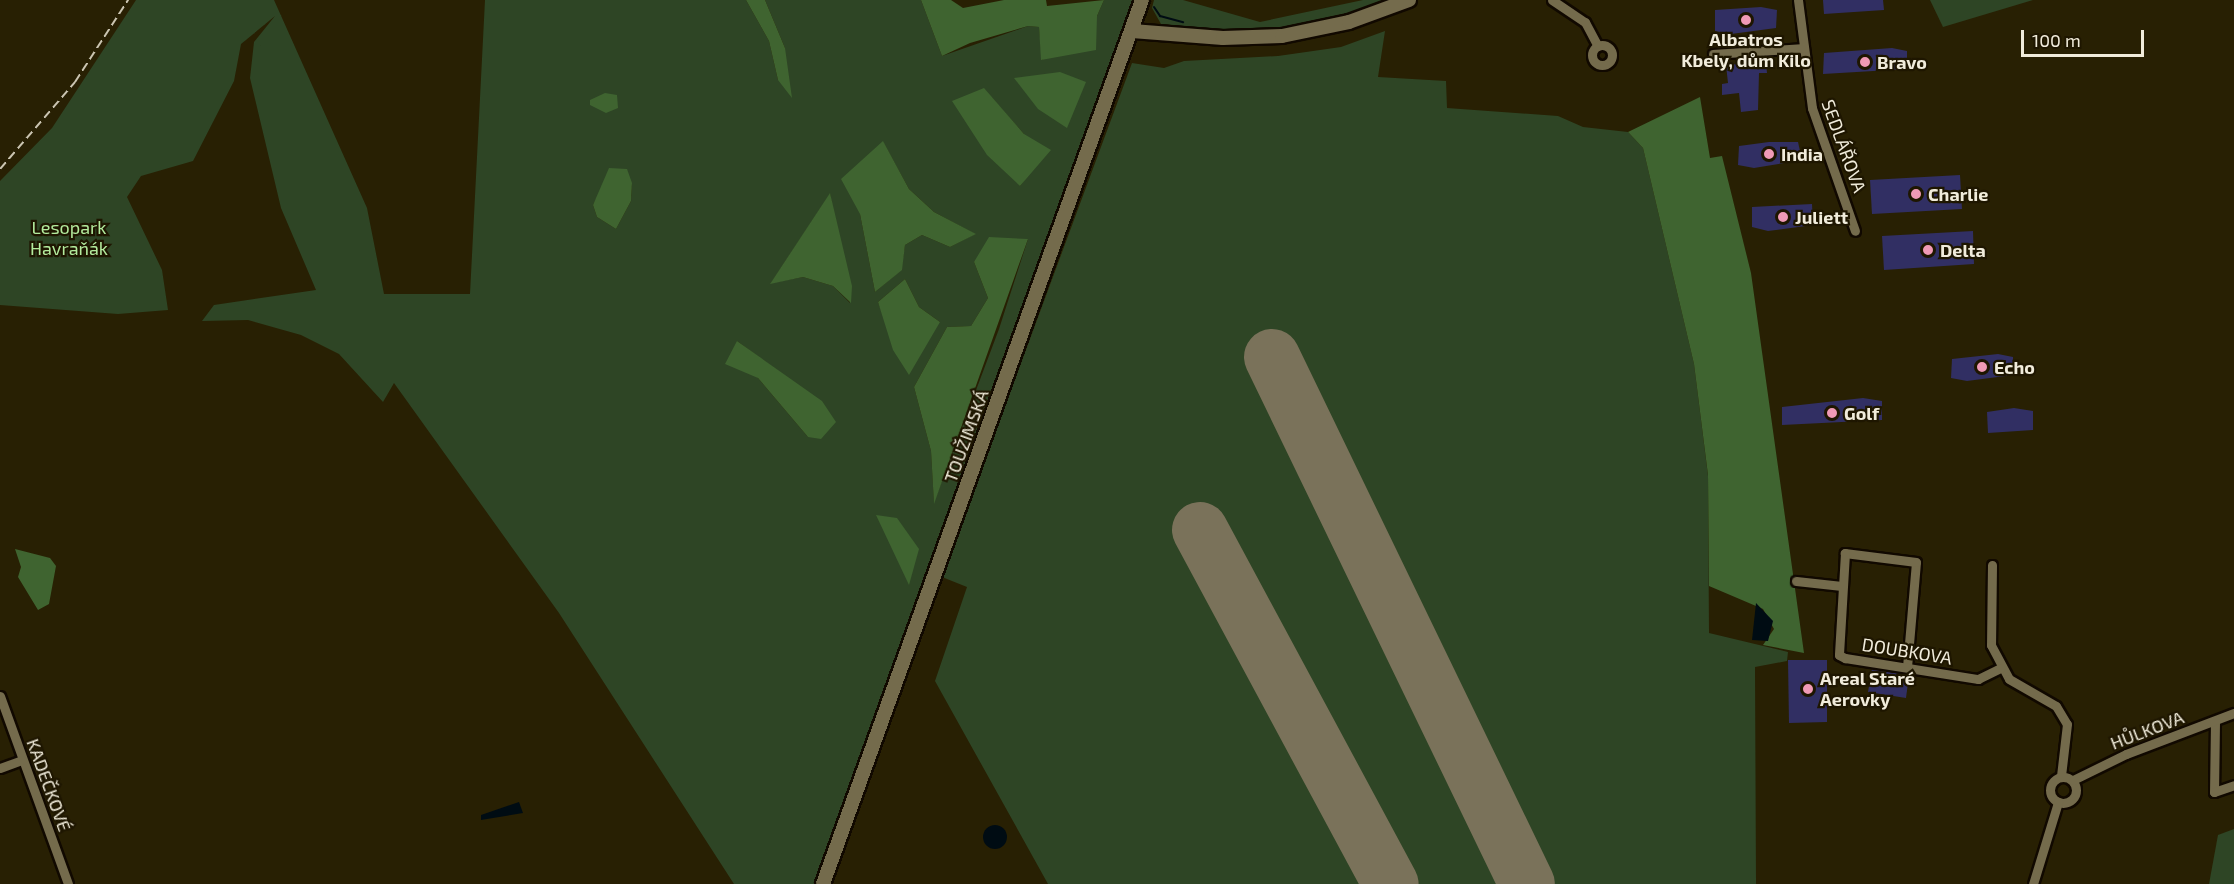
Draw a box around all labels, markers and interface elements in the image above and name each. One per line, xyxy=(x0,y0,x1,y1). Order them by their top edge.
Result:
marker: Albatros Kbely, dům Kilo xyxy=(1739,13,1753,27)
scale bar xyxy=(2024,18,2147,56)
place label: Albatros Kbely, dům Kilo xyxy=(1681,29,1811,72)
text: 100 m xyxy=(2032,29,2081,51)
place label: Bravo xyxy=(1877,51,1927,73)
marker: Bravo xyxy=(1858,55,1872,69)
street label: SEDLÁŘOVA xyxy=(1817,97,1871,195)
place label: India xyxy=(1781,143,1823,165)
marker: India xyxy=(1762,147,1776,161)
place label: Charlie xyxy=(1928,183,1988,205)
marker: Charlie xyxy=(1909,187,1923,201)
place label: Juliett xyxy=(1795,206,1848,228)
marker: Juliett xyxy=(1776,210,1790,224)
park label: Lesopark Havraňák xyxy=(30,217,108,260)
place label: Delta xyxy=(1940,239,1986,261)
marker: Delta xyxy=(1921,243,1935,257)
place label: Echo xyxy=(1994,356,2035,378)
marker: Echo xyxy=(1975,360,1989,374)
street label: TOUŽIMSKÁ xyxy=(939,387,993,485)
place label: Golf xyxy=(1844,402,1879,424)
marker: Golf xyxy=(1825,406,1839,420)
street label: DOUBKOVA xyxy=(1860,633,1954,669)
place label: Areal Staré Aerovky xyxy=(1820,668,1915,710)
marker: Areal Staré Aerovky xyxy=(1801,682,1815,696)
street label: HŮLKOVA xyxy=(2107,706,2187,754)
street label: KADEČKOVÉ xyxy=(22,736,76,834)

